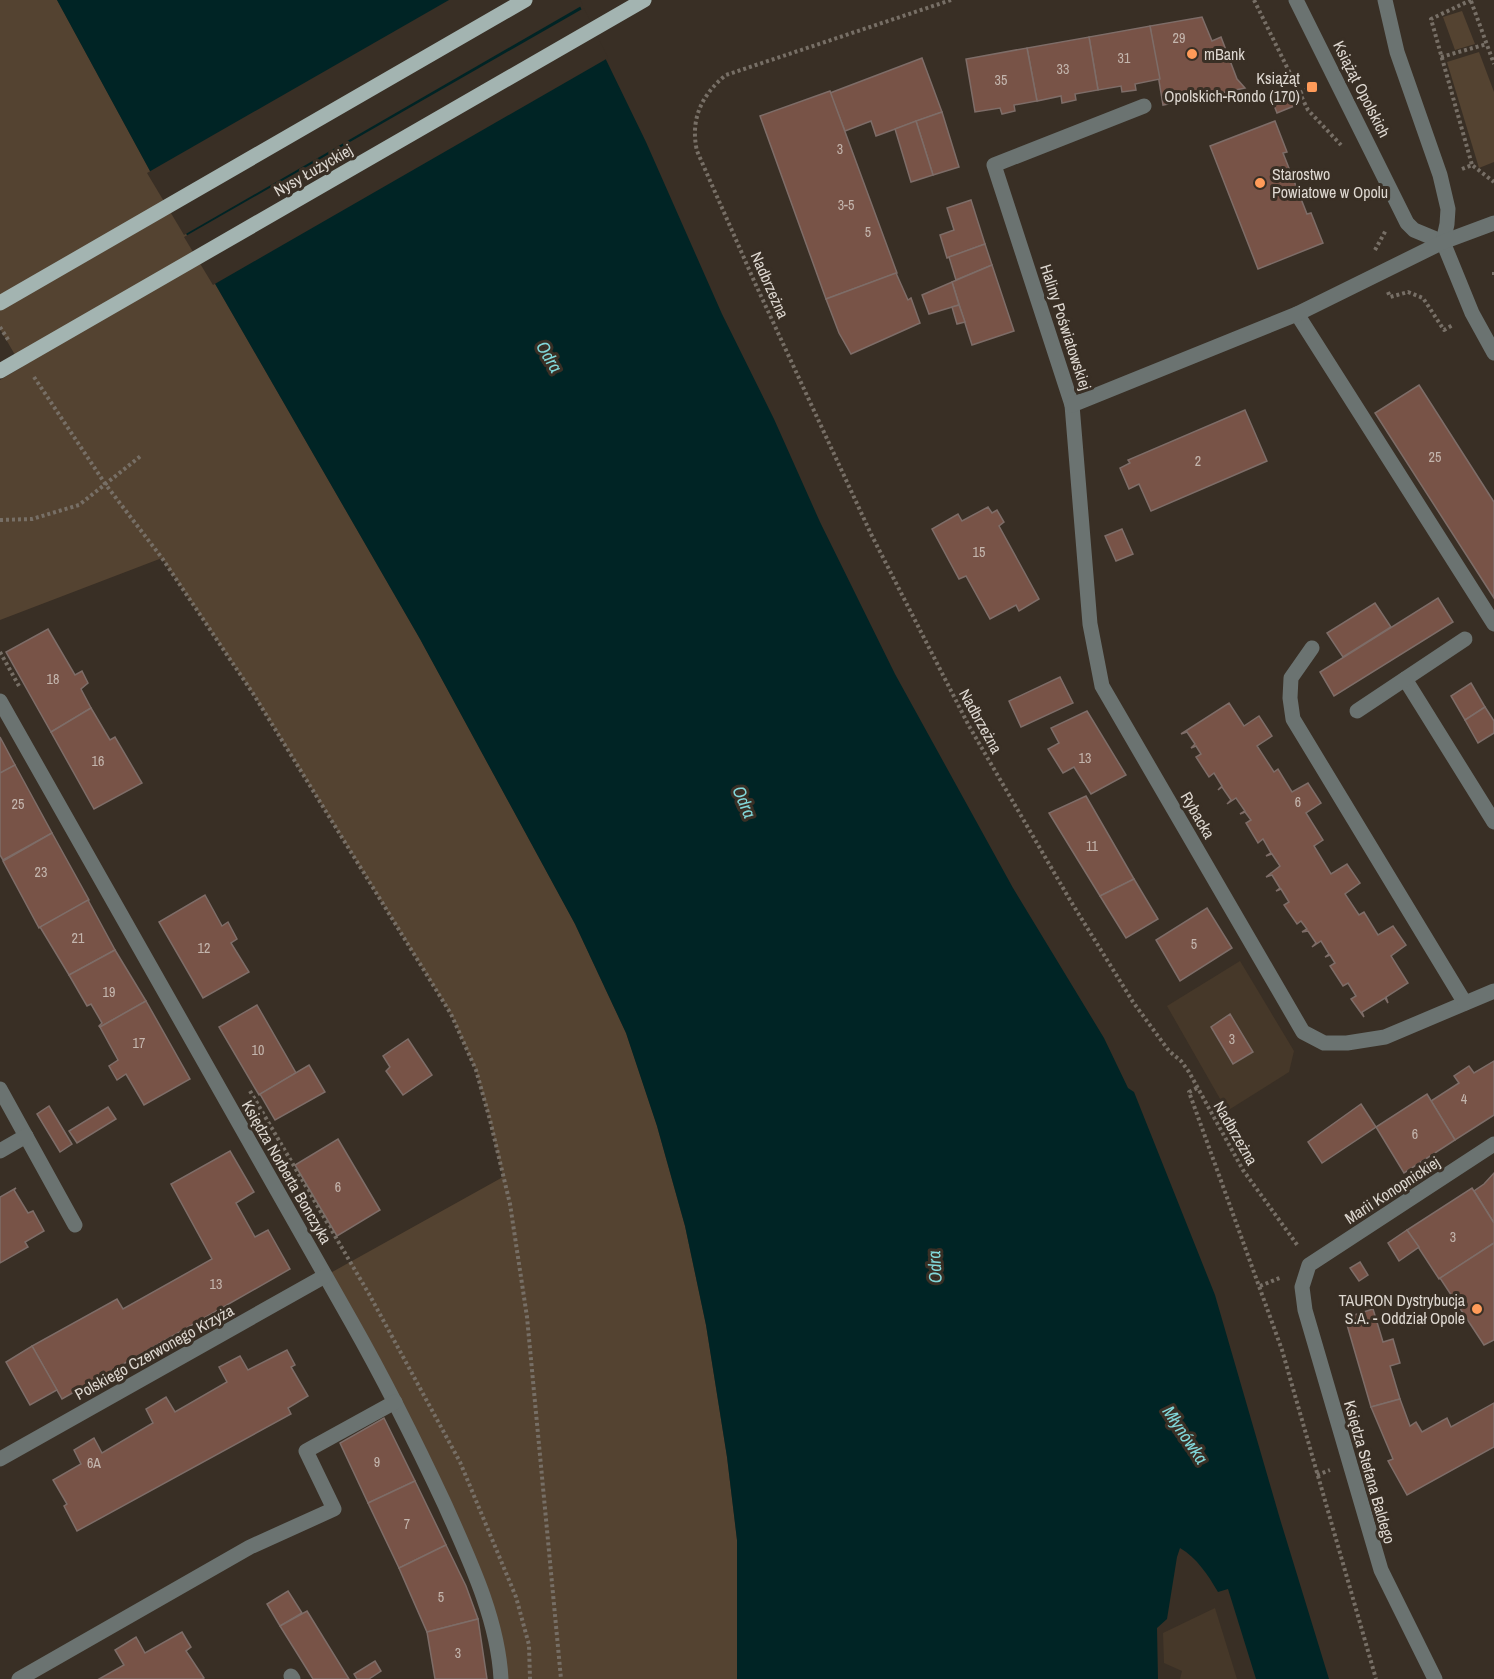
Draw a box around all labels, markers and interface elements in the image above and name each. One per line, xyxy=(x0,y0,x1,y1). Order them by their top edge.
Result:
house number: 29 xyxy=(1173,29,1185,47)
street label: Książąt Opolskich xyxy=(1328,37,1396,141)
place label: mBank xyxy=(1204,43,1245,65)
marker: mBank xyxy=(1185,47,1199,61)
house number: 31 xyxy=(1118,49,1131,67)
house number: 33 xyxy=(1057,60,1069,78)
place label: Książąt Opolskich-Rondo (170) xyxy=(1164,67,1300,107)
house number: 35 xyxy=(995,71,1007,89)
marker: Książąt Opolskich-Rondo (170) xyxy=(1305,80,1319,94)
street label: Nysy Łużyckiej xyxy=(270,139,356,201)
house number: 3 xyxy=(837,140,843,158)
place label: Starostwo Powiatowe w Opolu xyxy=(1272,163,1388,203)
marker: Starostwo Powiatowe w Opolu xyxy=(1253,176,1267,190)
house number: 3-5 xyxy=(838,196,854,214)
house number: 5 xyxy=(865,223,871,241)
street label: Nadbrzeżna xyxy=(746,248,795,322)
street label: Haliny Poświatowskiej xyxy=(1035,261,1097,393)
water label: Odra xyxy=(530,336,568,377)
house number: 25 xyxy=(1429,448,1441,466)
house number: 2 xyxy=(1195,452,1201,470)
house number: 15 xyxy=(973,543,985,561)
house number: 18 xyxy=(47,670,59,688)
street label: Nadbrzeżna xyxy=(954,685,1008,758)
house number: 13 xyxy=(1079,749,1091,767)
house number: 16 xyxy=(92,752,104,770)
water label: Odra xyxy=(727,782,762,822)
street label: Rybacka xyxy=(1176,787,1221,843)
house number: 6 xyxy=(1295,793,1301,811)
house number: 25 xyxy=(12,795,24,813)
house number: 11 xyxy=(1086,837,1099,855)
house number: 23 xyxy=(35,863,47,881)
house number: 21 xyxy=(72,929,85,947)
house number: 5 xyxy=(1191,935,1197,953)
house number: 12 xyxy=(198,939,210,957)
house number: 19 xyxy=(103,983,115,1001)
house number: 3 xyxy=(1229,1030,1235,1048)
house number: 17 xyxy=(133,1034,145,1052)
house number: 10 xyxy=(252,1041,264,1059)
house number: 4 xyxy=(1461,1090,1468,1108)
street label: Księdza Norberta Bonczyka xyxy=(237,1096,338,1249)
street label: Nadbrzeżna xyxy=(1209,1097,1264,1170)
house number: 6 xyxy=(1412,1125,1418,1143)
street label: Marii Konopnickiej xyxy=(1340,1151,1444,1229)
house number: 6 xyxy=(335,1178,341,1196)
house number: 3 xyxy=(1450,1228,1456,1246)
water label: Odra xyxy=(921,1250,948,1284)
house number: 13 xyxy=(210,1275,222,1293)
place label: TAURON Dystrybucja S.A. - Oddział Opole xyxy=(1338,1289,1466,1329)
street label: Polskiego Czerwonego Krzyża xyxy=(71,1299,238,1405)
marker: TAURON Dystrybucja S.A. - Oddział Opole xyxy=(1470,1302,1484,1316)
street label: Księdza Stefana Baldego xyxy=(1339,1398,1401,1546)
water label: Młynówka xyxy=(1157,1401,1214,1469)
house number: 9 xyxy=(374,1453,380,1471)
house number: 6A xyxy=(87,1454,101,1472)
house number: 7 xyxy=(404,1515,410,1533)
house number: 5 xyxy=(438,1588,444,1606)
house number: 3 xyxy=(455,1644,461,1662)

